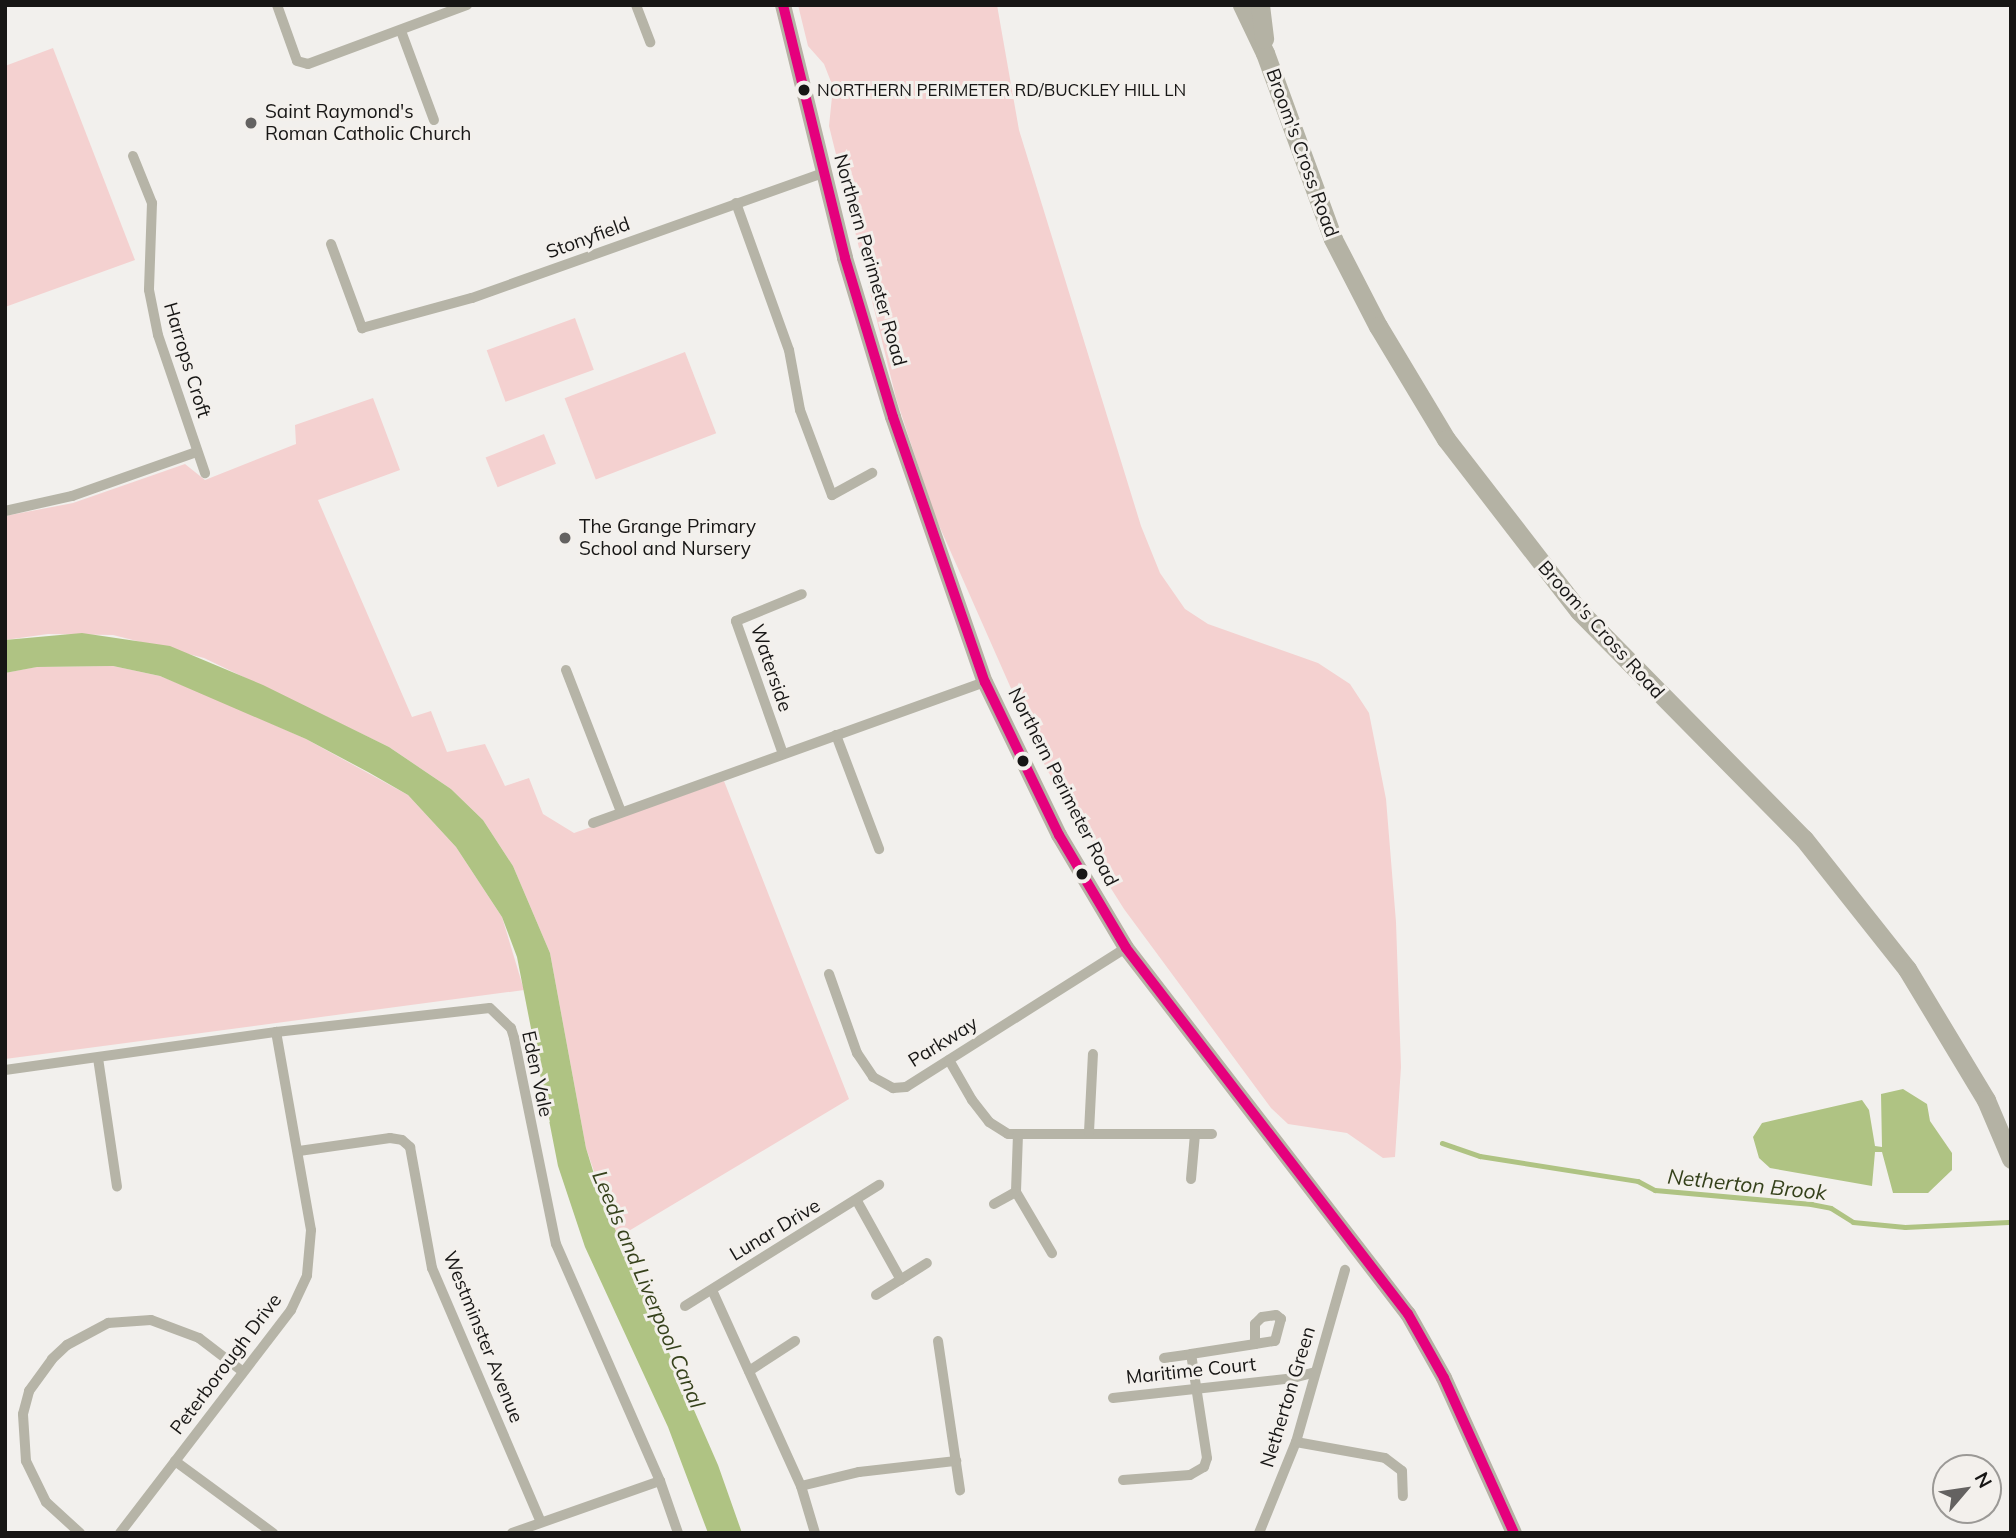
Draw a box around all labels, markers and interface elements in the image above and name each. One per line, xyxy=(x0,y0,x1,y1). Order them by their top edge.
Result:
street label: Broom's Cross Road xyxy=(1261,66,1343,240)
place label: NORTHERN PERIMETER RD/BUCKLEY HILL LN xyxy=(817,80,1186,100)
marker: NORTHERN PERIMETER RD/BUCKLEY HILL LN xyxy=(797,83,811,97)
place label: Saint Raymond's Roman Catholic Church xyxy=(265,101,471,145)
marker: Saint Raymond's Roman Catholic Church xyxy=(243,115,259,131)
street label: Northern Perimeter Road xyxy=(829,151,911,369)
street label: Stonyfield xyxy=(543,212,633,264)
street label: Harrops Croft xyxy=(159,300,215,420)
place label: The Grange Primary School and Nursery xyxy=(579,516,756,560)
marker: The Grange Primary School and Nursery xyxy=(557,530,573,546)
street label: Broom's Cross Road xyxy=(1533,556,1669,704)
street label: Waterside xyxy=(745,621,797,715)
street label: Northern Perimeter Road xyxy=(1003,684,1123,890)
unlabelled marker xyxy=(1016,754,1030,768)
unlabelled marker xyxy=(1075,867,1089,881)
street label: Parkway xyxy=(904,1012,982,1072)
street label: Eden Vale xyxy=(517,1029,557,1119)
water label: Netherton Brook xyxy=(1666,1163,1828,1205)
water label: Leeds and Liverpool Canal xyxy=(587,1166,711,1412)
street label: Lunar Drive xyxy=(726,1194,824,1266)
street label: Westminster Avenue xyxy=(438,1248,528,1426)
street label: Peterborough Drive xyxy=(166,1289,286,1439)
street label: Netherton Green xyxy=(1256,1324,1320,1470)
street label: Maritime Court xyxy=(1125,1353,1257,1389)
north arrow xyxy=(1932,1454,2002,1524)
text: N xyxy=(1970,1468,1998,1492)

